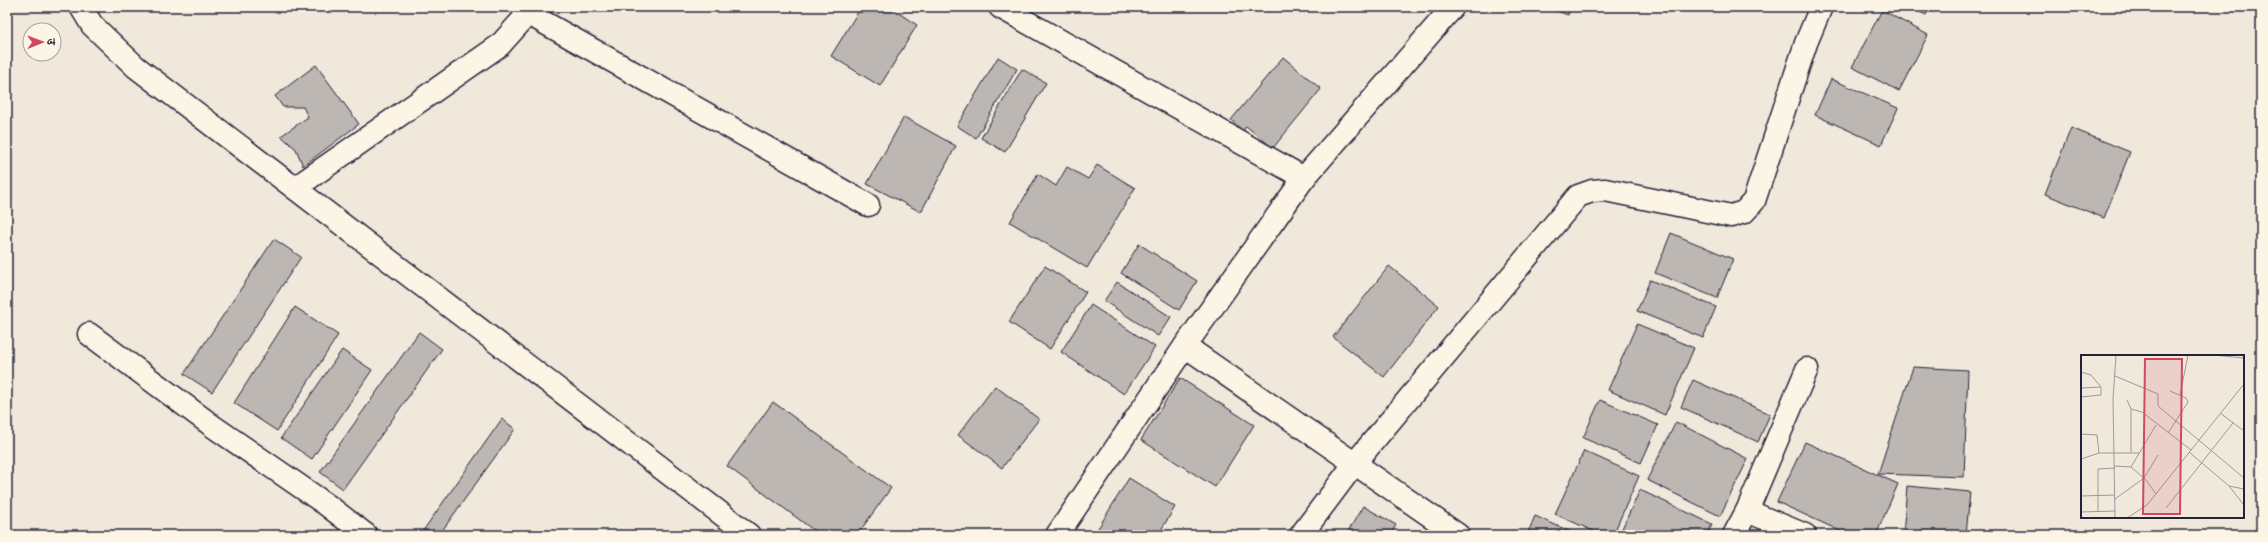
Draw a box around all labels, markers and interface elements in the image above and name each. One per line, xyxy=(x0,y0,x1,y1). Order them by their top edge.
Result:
north arrow xyxy=(22,22,62,62)
text: उ xyxy=(42,38,58,46)
inset map xyxy=(2081,355,2244,518)

